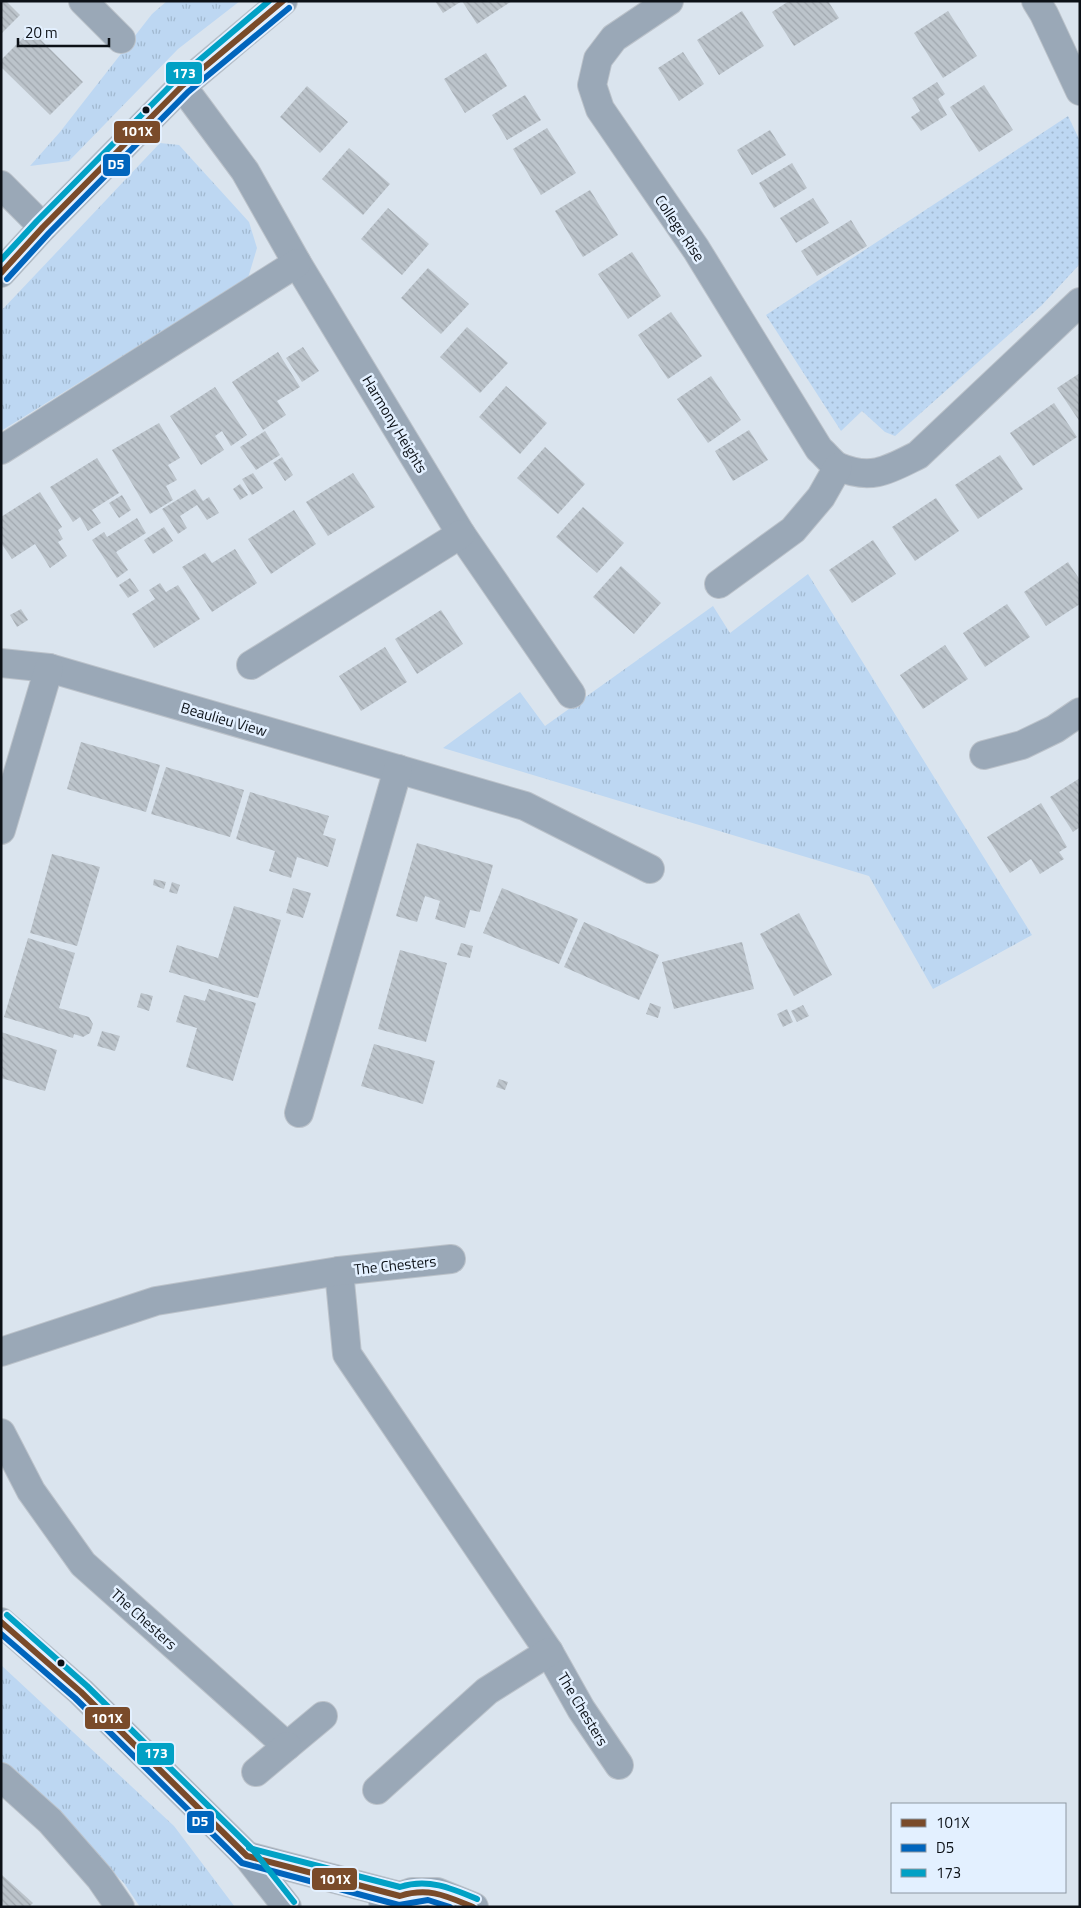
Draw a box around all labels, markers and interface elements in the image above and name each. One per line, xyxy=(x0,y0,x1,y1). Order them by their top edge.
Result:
scale bar xyxy=(18,15,109,47)
text: 20 m xyxy=(25,21,58,44)
line badge: 173 xyxy=(165,61,203,85)
text: 173 xyxy=(172,62,196,83)
unlabelled marker xyxy=(141,105,151,115)
line badge: 101X xyxy=(113,120,161,144)
text: 101X xyxy=(121,120,153,141)
line badge: D5 xyxy=(102,153,131,177)
text: D5 xyxy=(108,153,125,174)
street label: College Rise xyxy=(649,190,711,266)
street label: Harmony Heights xyxy=(357,371,433,477)
street label: Beaulieu View xyxy=(178,696,270,742)
street label: The Chesters xyxy=(353,1249,437,1281)
street label: The Chesters xyxy=(106,1583,182,1655)
unlabelled marker xyxy=(56,1658,66,1668)
street label: The Chesters xyxy=(552,1668,614,1750)
line badge: 101X xyxy=(84,1706,131,1730)
text: 101X xyxy=(91,1707,123,1728)
line badge: 173 xyxy=(136,1742,175,1766)
text: 173 xyxy=(144,1742,168,1763)
legend xyxy=(891,1803,1066,1893)
line badge: D5 xyxy=(186,1810,215,1834)
text: D5 xyxy=(192,1810,209,1831)
text: 101X xyxy=(936,1811,970,1834)
text: D5 xyxy=(936,1836,954,1859)
text: 173 xyxy=(936,1861,961,1884)
line badge: 101X xyxy=(311,1867,358,1891)
text: 101X xyxy=(319,1868,351,1889)

